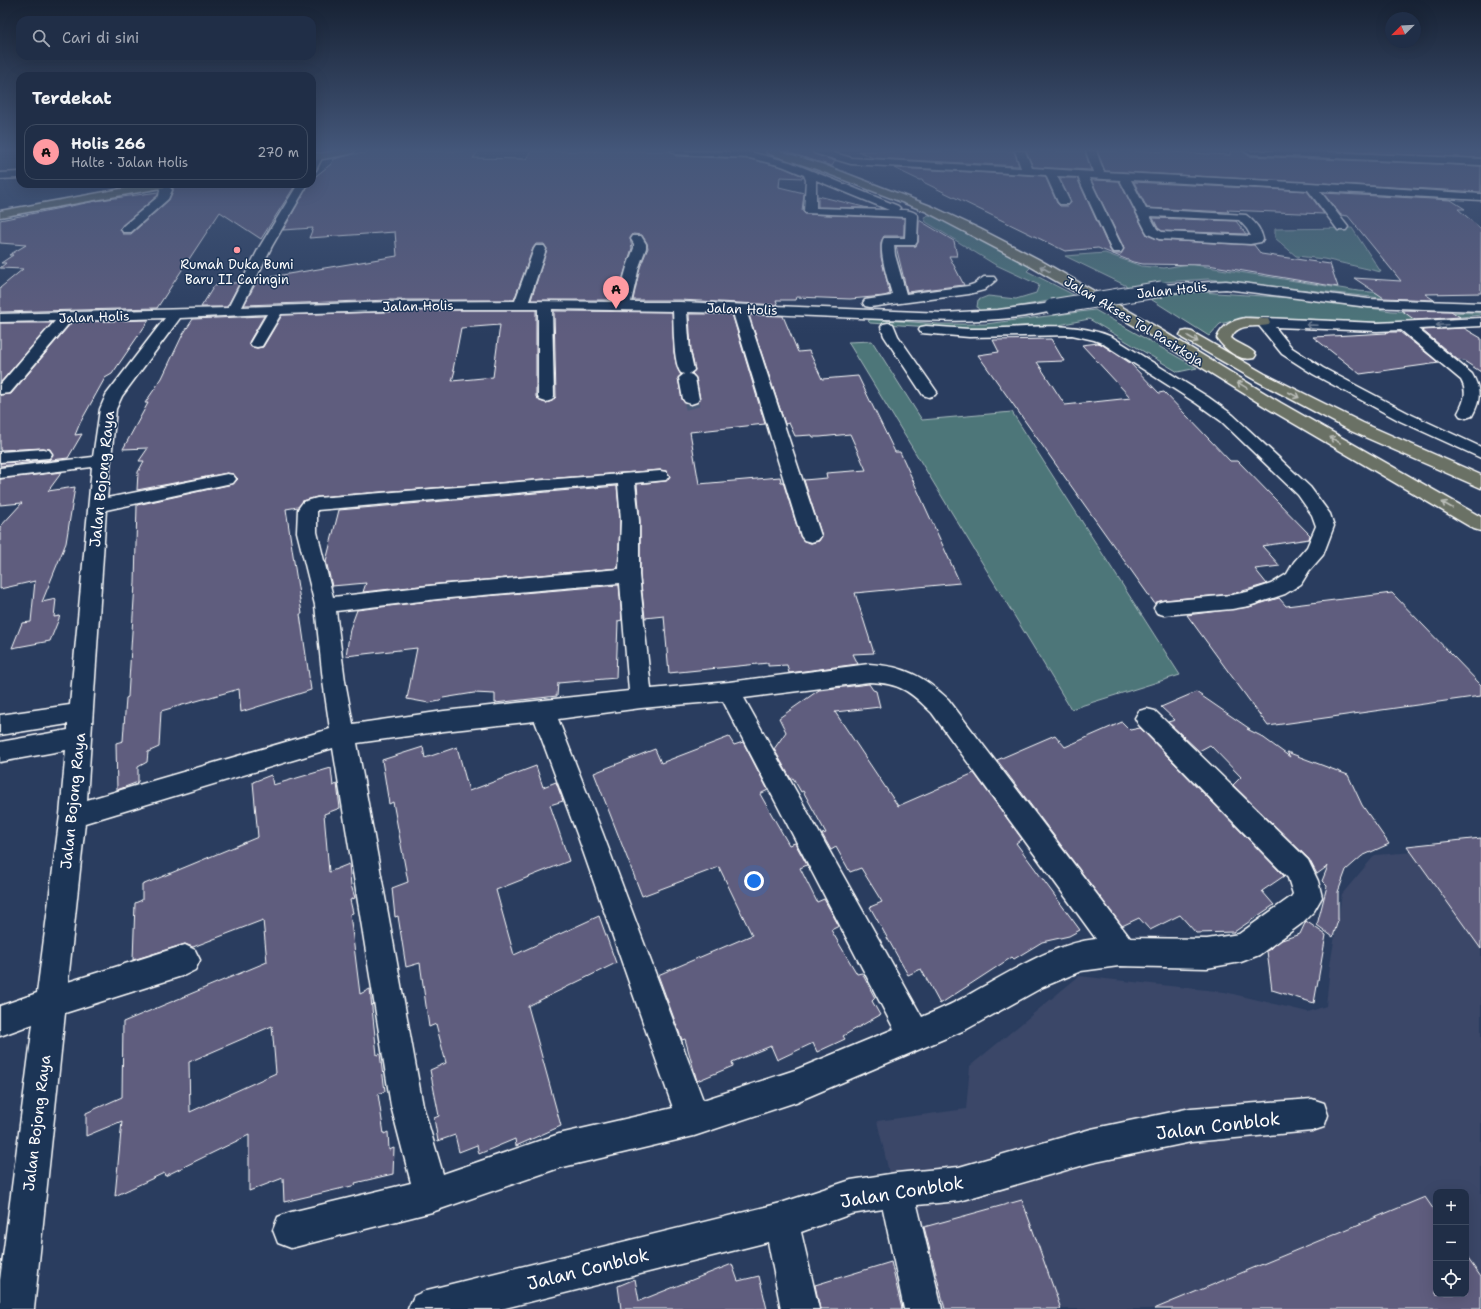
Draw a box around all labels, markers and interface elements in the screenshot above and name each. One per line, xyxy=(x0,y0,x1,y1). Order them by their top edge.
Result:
north arrow xyxy=(1385,12,1421,48)
search box xyxy=(16,16,316,60)
icon: search xyxy=(30,27,52,49)
text: Cari di sini xyxy=(62,28,139,48)
text: Terdekat xyxy=(32,87,112,109)
text: Holis 266 xyxy=(71,134,146,154)
text: A xyxy=(41,144,51,161)
text: 270 m xyxy=(257,144,299,161)
text: Halte · Jalan Holis xyxy=(71,154,188,171)
marker: Rumah Duka Bumi Baru II Caringin xyxy=(232,245,242,255)
place label: Rumah Duka Bumi Baru II Caringin xyxy=(180,256,294,288)
one-way arrow xyxy=(1040,265,1052,273)
street label: Jalan Akses Tol Pasirkoja xyxy=(1061,273,1207,369)
pin: A xyxy=(603,276,629,309)
street label: Jalan Holis xyxy=(1136,278,1208,302)
street label: Jalan Holis xyxy=(382,297,454,315)
street label: Jalan Holis xyxy=(706,299,778,319)
street label: Jalan Holis xyxy=(58,307,130,327)
one-way arrow xyxy=(1306,321,1319,328)
one-way arrow xyxy=(1436,321,1449,328)
one-way arrow xyxy=(1187,335,1199,343)
one-way arrow xyxy=(1236,381,1248,389)
one-way arrow xyxy=(1288,391,1300,399)
street label: Jalan Bojong Raya xyxy=(85,409,119,548)
one-way arrow xyxy=(1329,436,1341,444)
one-way arrow xyxy=(1441,501,1453,509)
street label: Jalan Bojong Raya xyxy=(56,731,90,870)
your location xyxy=(744,871,764,891)
street label: Jalan Bojong Raya xyxy=(19,1053,55,1192)
street label: Jalan Conblok xyxy=(1155,1106,1281,1146)
street label: Jalan Conblok xyxy=(838,1170,966,1214)
map controls xyxy=(1433,1189,1469,1297)
button: + xyxy=(1433,1189,1469,1225)
button: − xyxy=(1433,1225,1469,1261)
street label: Jalan Conblok xyxy=(525,1242,651,1296)
button: locate xyxy=(1433,1261,1469,1297)

